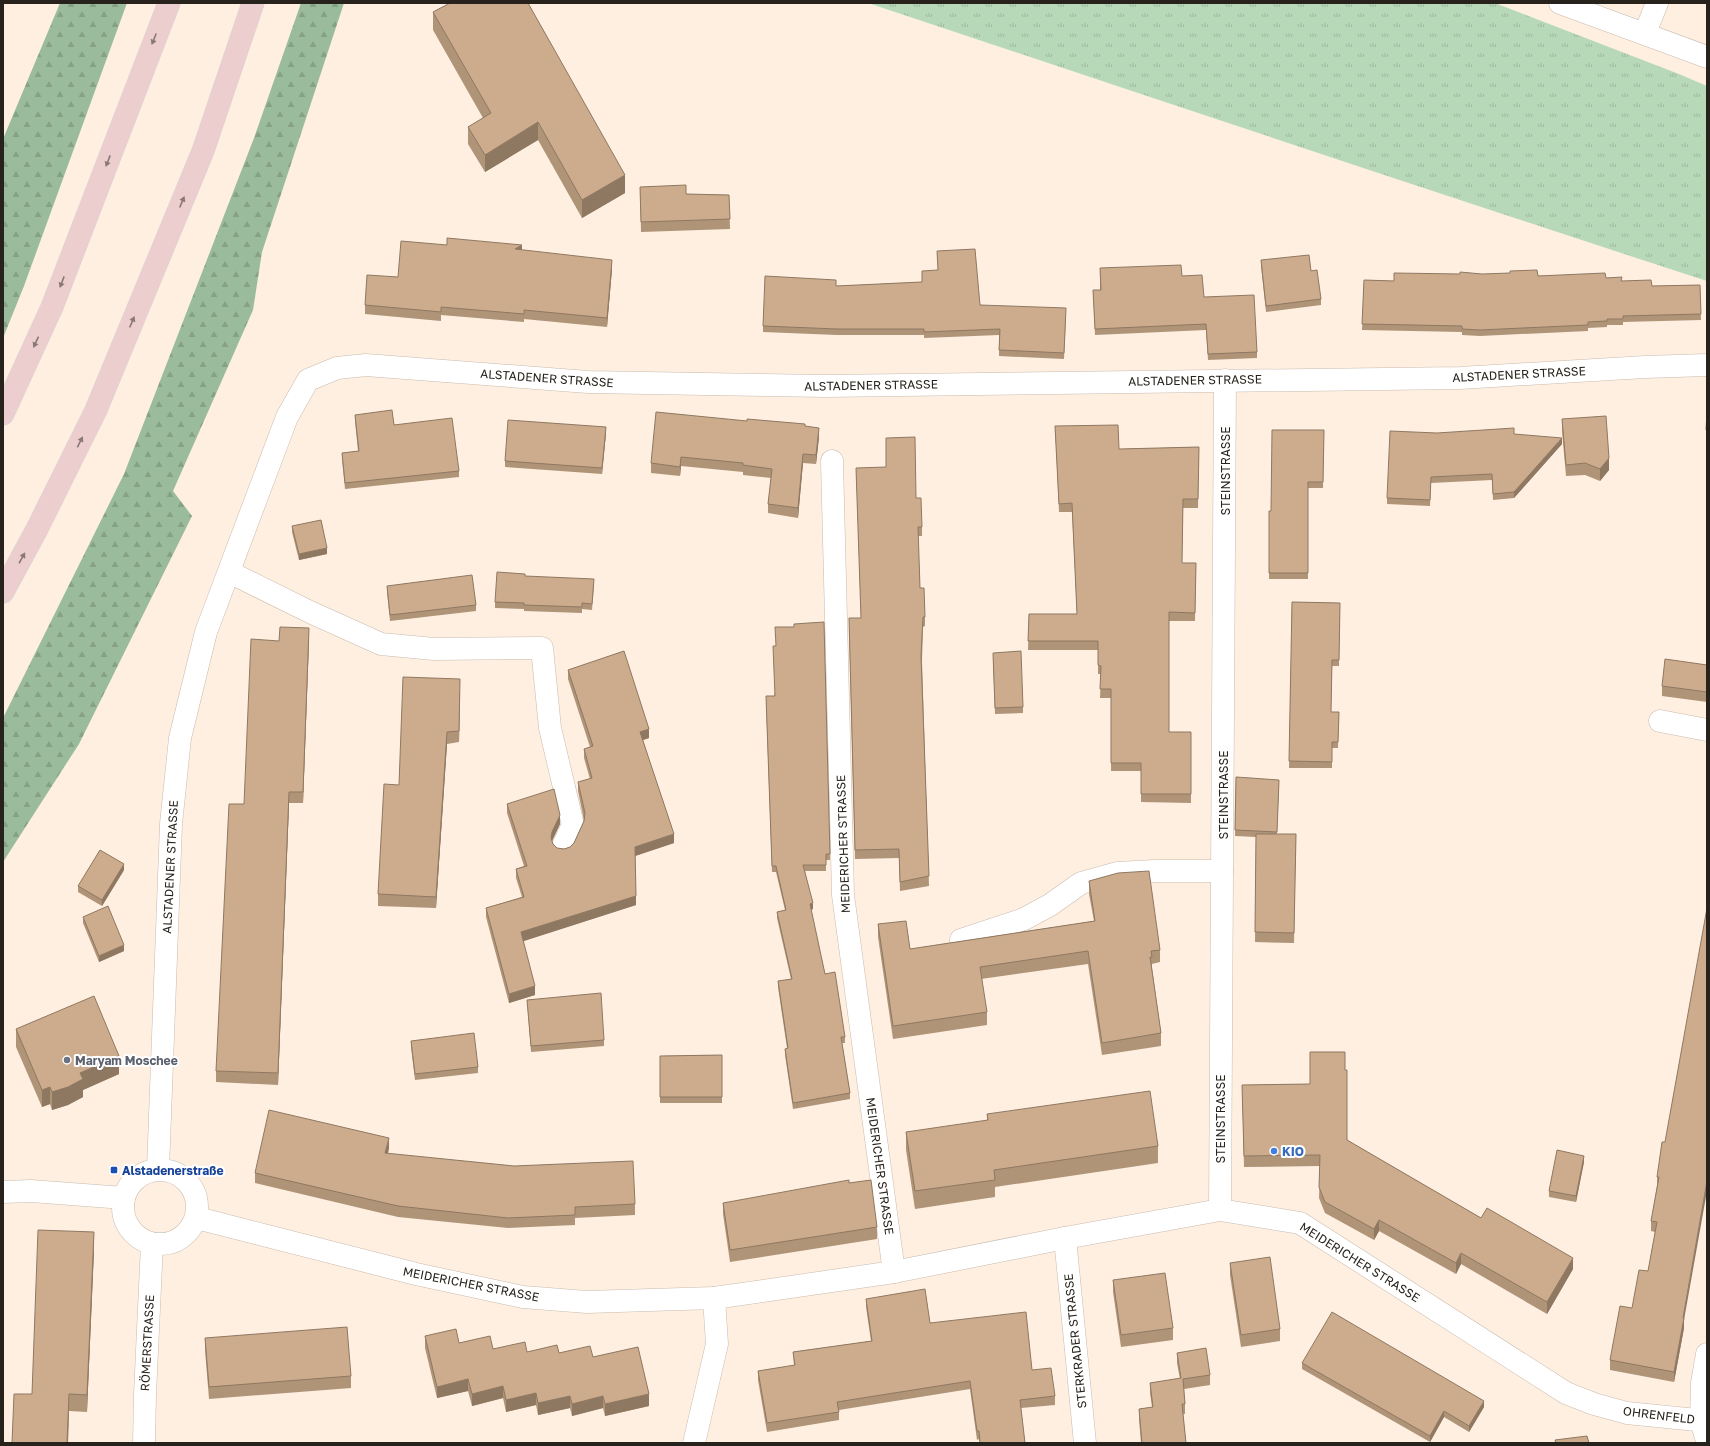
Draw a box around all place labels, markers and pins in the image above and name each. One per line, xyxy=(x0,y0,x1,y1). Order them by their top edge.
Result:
place label: Maryam Moschee xyxy=(75,1053,178,1068)
marker: Maryam Moschee xyxy=(62,1055,72,1065)
place label: KIO xyxy=(1282,1144,1304,1159)
marker: KIO xyxy=(1269,1146,1279,1156)
place label: Alstadenerstraße xyxy=(122,1163,223,1178)
marker: Alstadenerstraße xyxy=(109,1165,119,1175)

